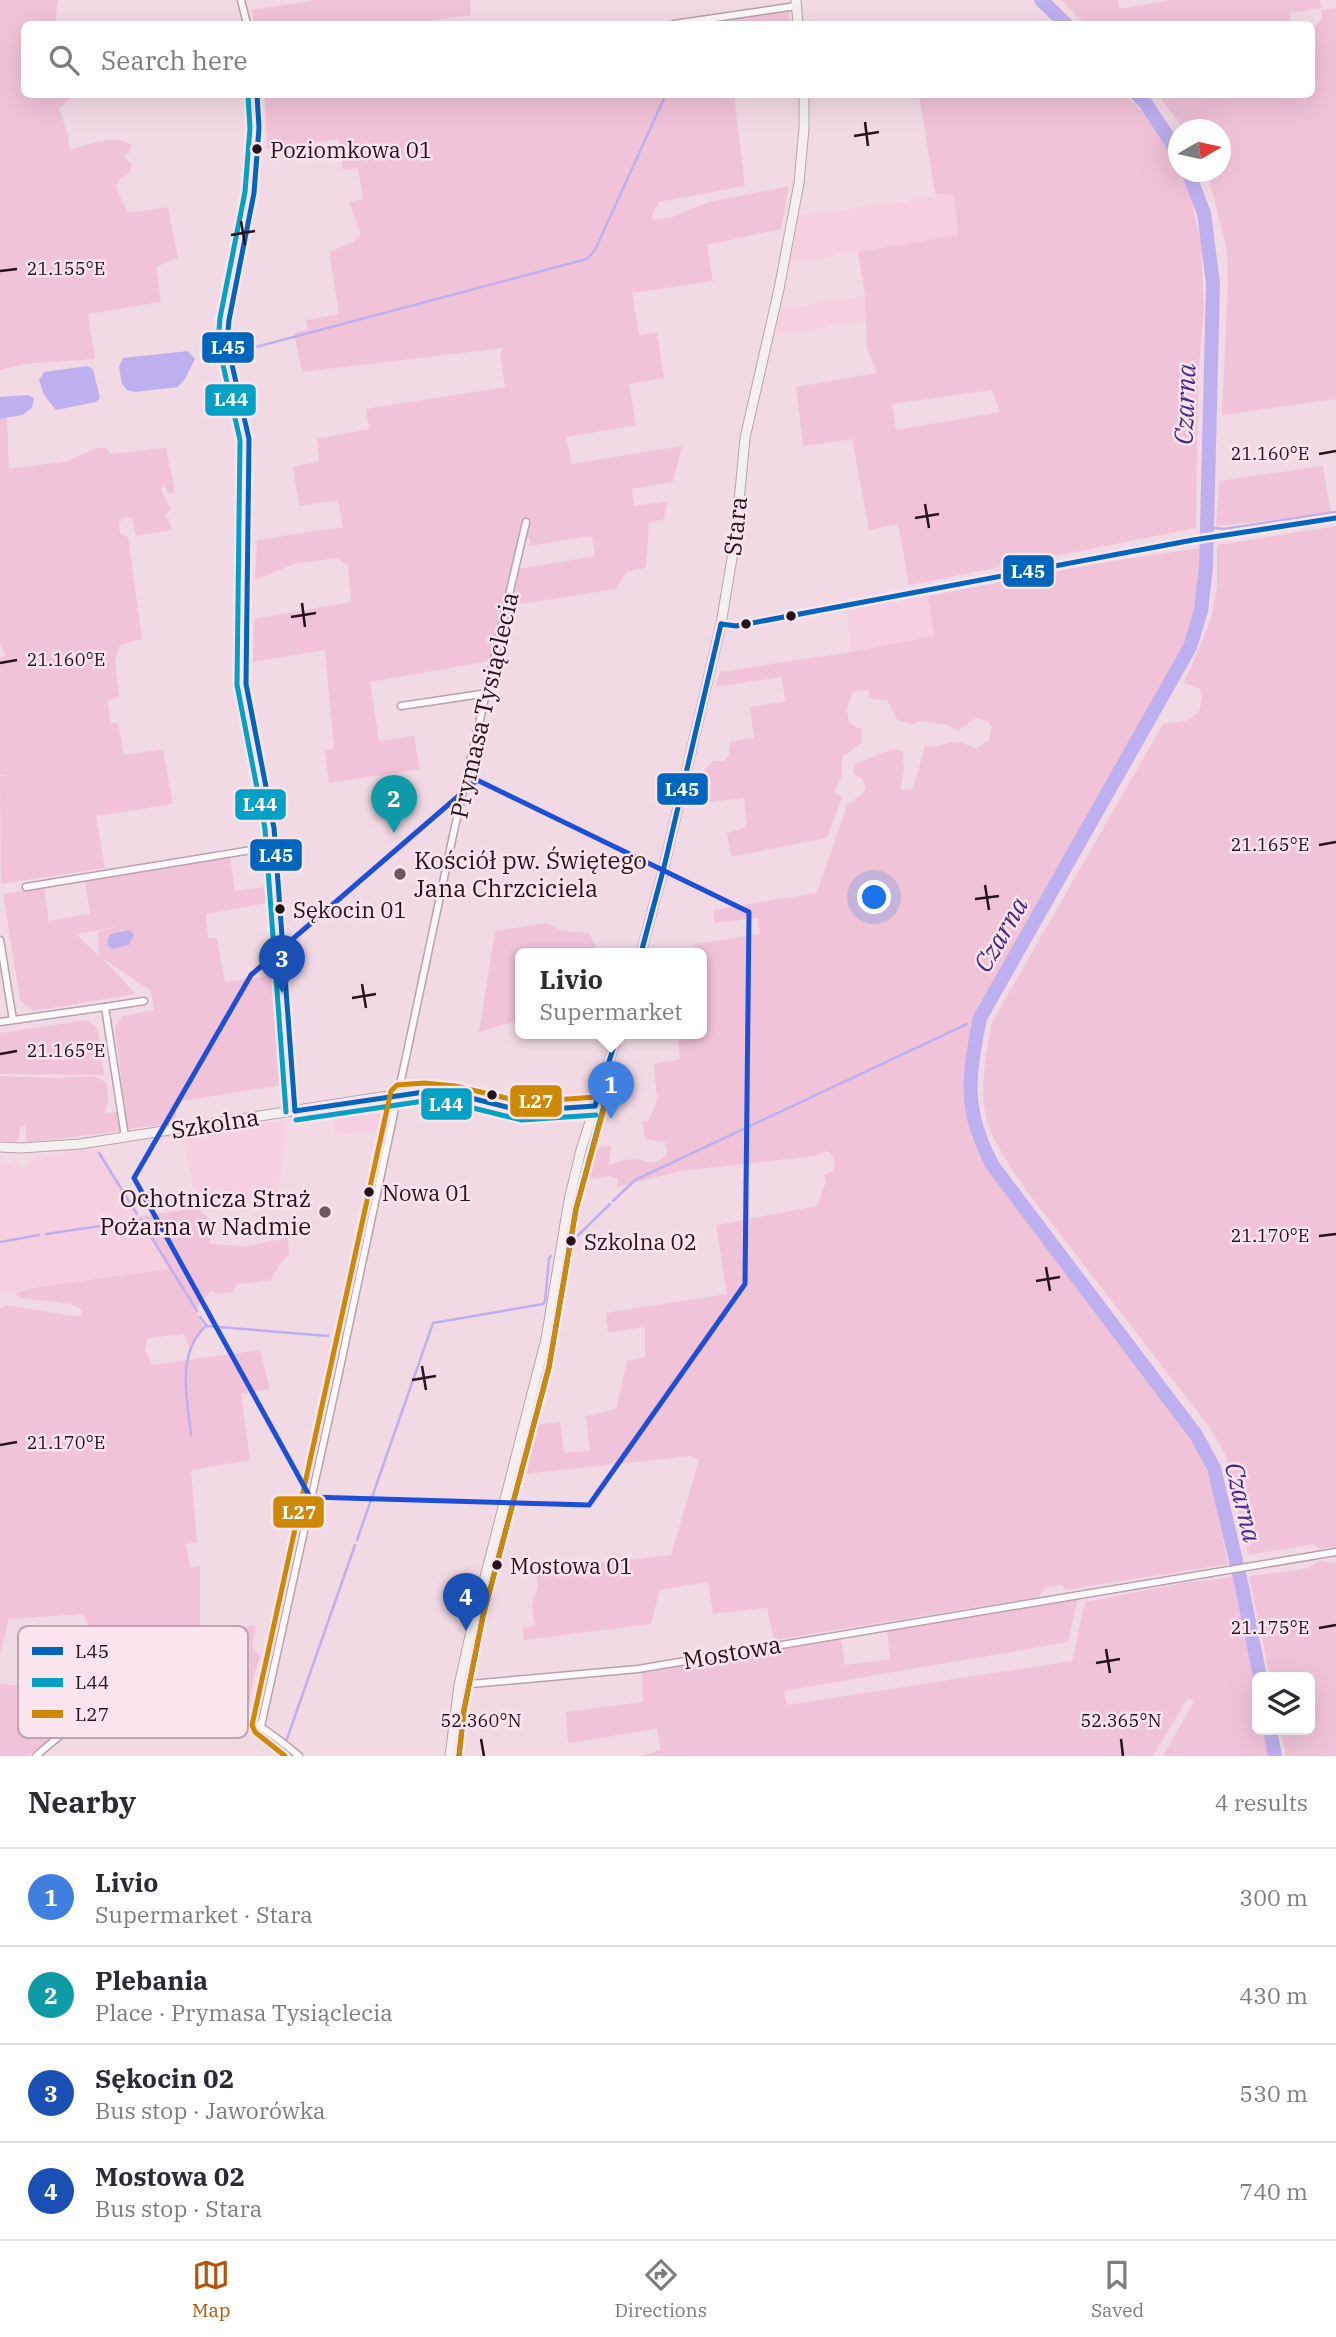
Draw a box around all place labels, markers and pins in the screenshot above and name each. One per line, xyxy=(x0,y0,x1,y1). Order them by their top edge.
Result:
place label: Poziomkowa 01 xyxy=(270,135,432,164)
marker: Poziomkowa 01 xyxy=(250,142,264,156)
unlabelled marker xyxy=(784,609,798,623)
unlabelled marker xyxy=(739,617,753,631)
pin: 2 xyxy=(371,775,417,833)
place label: Kościół pw. Świętego Jana Chrzciciela xyxy=(414,844,647,904)
marker: Kościół pw. Świętego Jana Chrzciciela xyxy=(392,866,408,882)
place label: Sękocin 01 xyxy=(293,895,407,924)
marker: Sękocin 01 xyxy=(273,902,287,916)
pin: 3 xyxy=(259,935,305,993)
pin: 1 xyxy=(588,1061,634,1119)
unlabelled marker xyxy=(485,1088,499,1102)
place label: Nowa 01 xyxy=(382,1178,472,1207)
place label: Ochotnicza Straż Pożarna w Nadmie xyxy=(99,1182,311,1242)
marker: Nowa 01 xyxy=(362,1185,376,1199)
marker: Ochotnicza Straż Pożarna w Nadmie xyxy=(317,1204,333,1220)
place label: Szkolna 02 xyxy=(584,1227,697,1256)
marker: Szkolna 02 xyxy=(564,1234,578,1248)
place label: Mostowa 01 xyxy=(510,1551,633,1580)
marker: Mostowa 01 xyxy=(490,1558,504,1572)
pin: 4 xyxy=(443,1573,489,1631)

